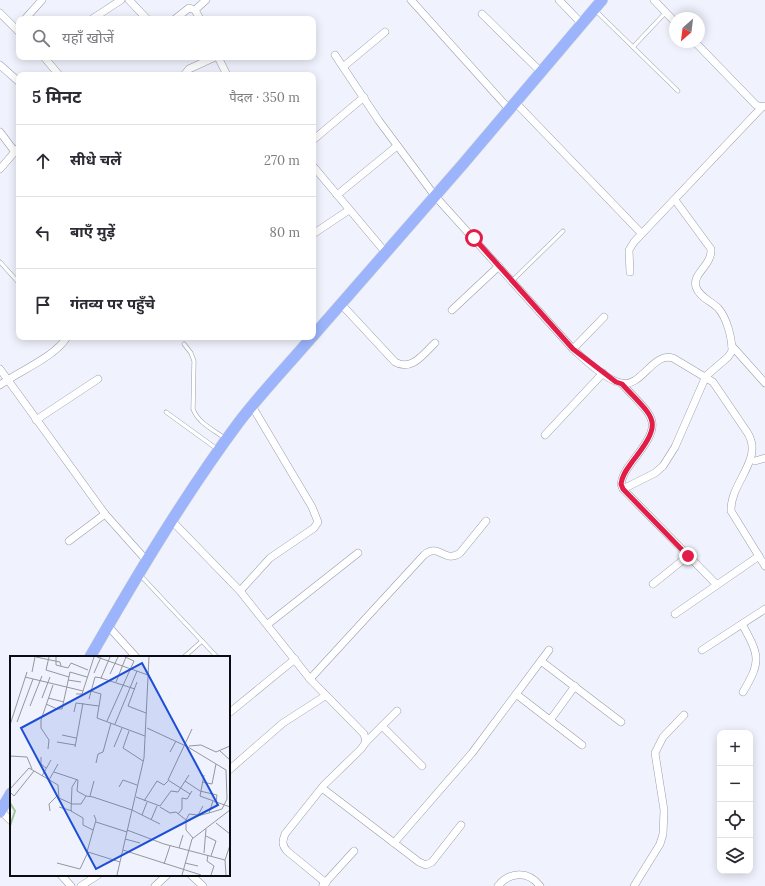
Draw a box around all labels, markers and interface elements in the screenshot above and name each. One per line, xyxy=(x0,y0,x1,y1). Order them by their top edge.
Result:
north arrow xyxy=(669,12,705,48)
search box xyxy=(16,16,316,60)
icon: search xyxy=(30,27,52,49)
text: यहाँ खोजें xyxy=(62,28,114,47)
text: 5 मिनट xyxy=(32,86,81,108)
text: पैदल · 350 m xyxy=(229,89,300,106)
icon: ahead xyxy=(32,150,54,172)
text: सीधे चलें xyxy=(70,150,121,169)
text: 270 m xyxy=(264,152,300,169)
icon: left xyxy=(32,222,54,244)
text: बाएँ मुड़ें xyxy=(70,222,115,241)
text: 80 m xyxy=(270,224,300,241)
route start xyxy=(465,229,483,247)
icon: arrive xyxy=(32,294,54,316)
text: गंतव्य पर पहुँचे xyxy=(70,294,155,313)
route end xyxy=(679,547,697,565)
inset map xyxy=(10,656,230,876)
map controls xyxy=(717,730,753,874)
button: + xyxy=(717,730,753,766)
button: − xyxy=(717,766,753,802)
button: locate xyxy=(717,802,753,838)
button: layers xyxy=(717,838,753,874)

